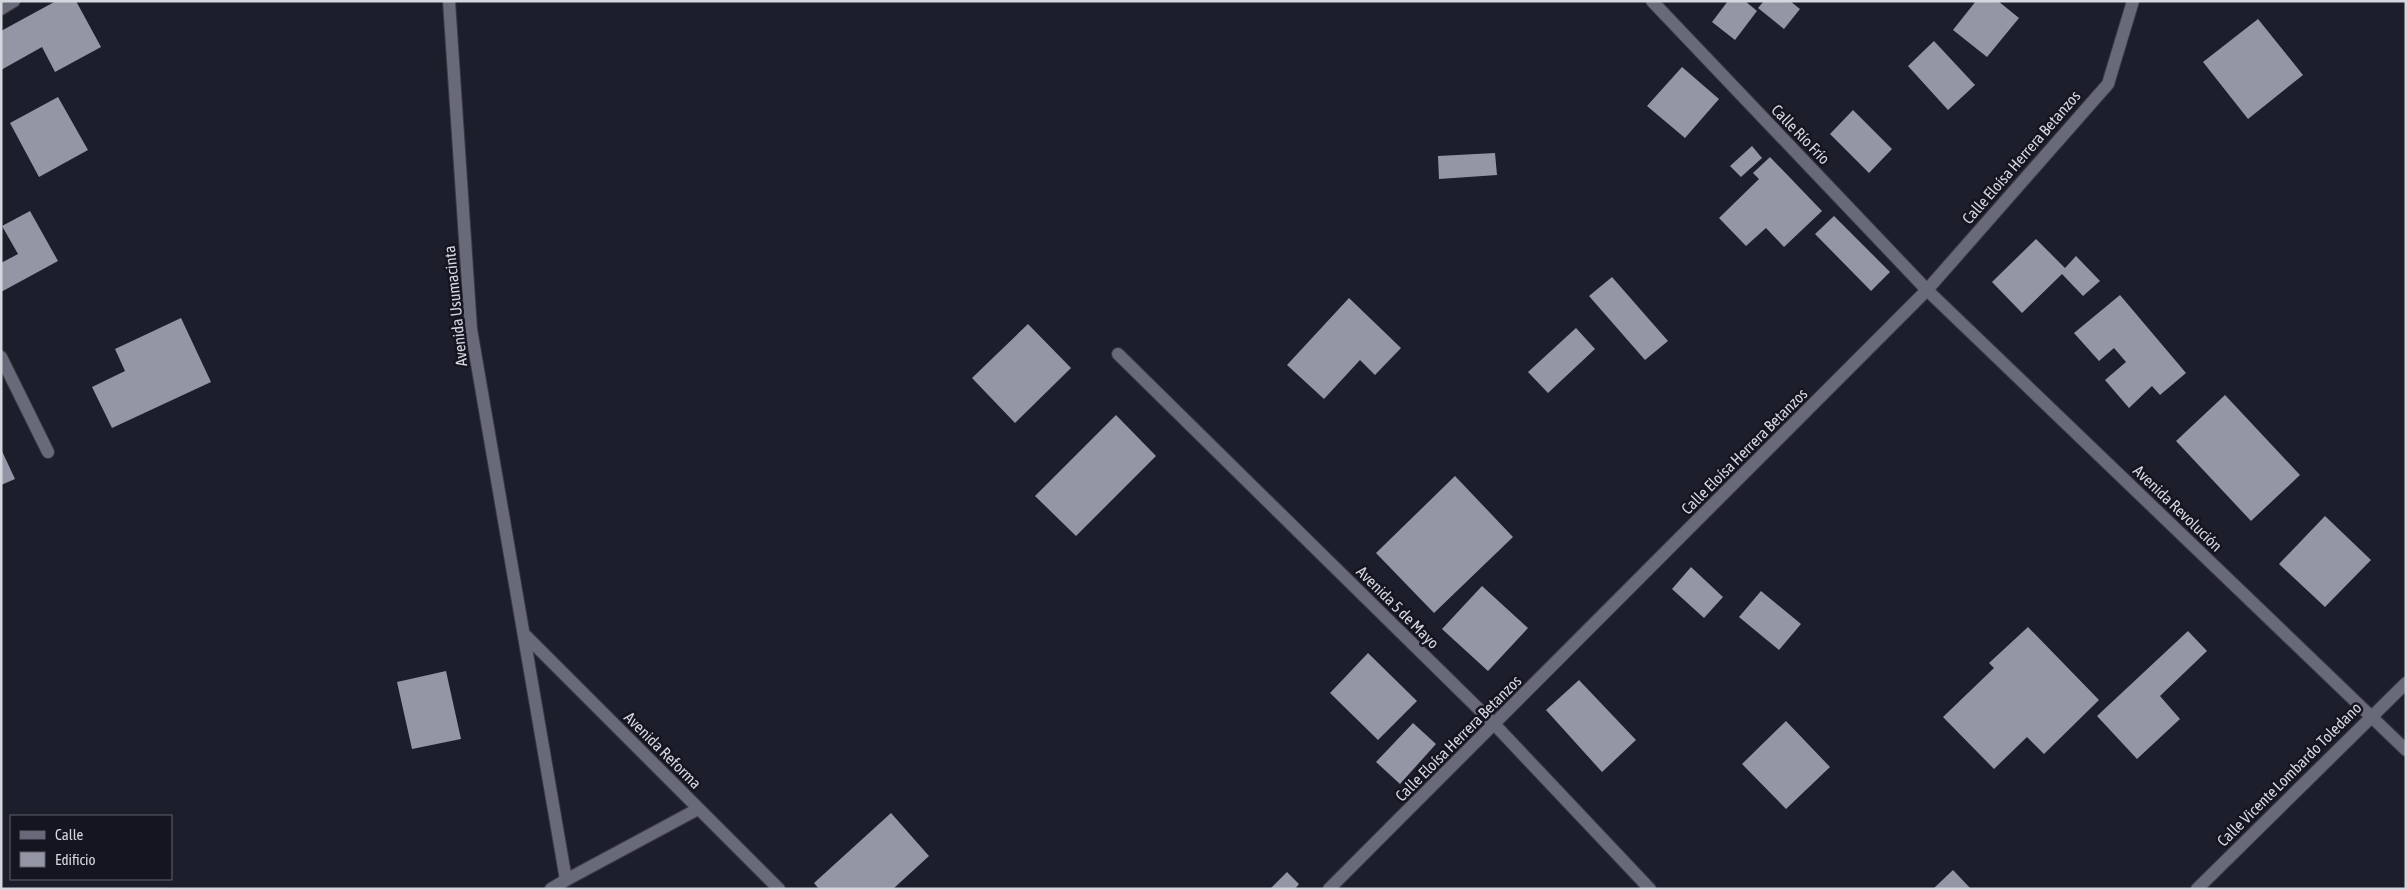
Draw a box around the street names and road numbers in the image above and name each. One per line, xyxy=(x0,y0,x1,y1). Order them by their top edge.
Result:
street label: Calle Eloísa Herrera Betanzos xyxy=(1958,86,2084,227)
street label: Calle Río Frío xyxy=(1768,100,1834,168)
street label: Avenida Usumacinta xyxy=(440,245,470,367)
street label: Calle Eloísa Herrera Betanzos xyxy=(1677,384,1811,518)
street label: Avenida Revolución xyxy=(2130,461,2226,555)
street label: Avenida 5 de Mayo xyxy=(1352,562,1443,653)
street label: Calle Eloísa Herrera Betanzos xyxy=(1391,671,1525,805)
street label: Calle Vicente Lombardo Toledano xyxy=(2213,698,2365,850)
street label: Avenida Reforma xyxy=(621,708,705,792)

